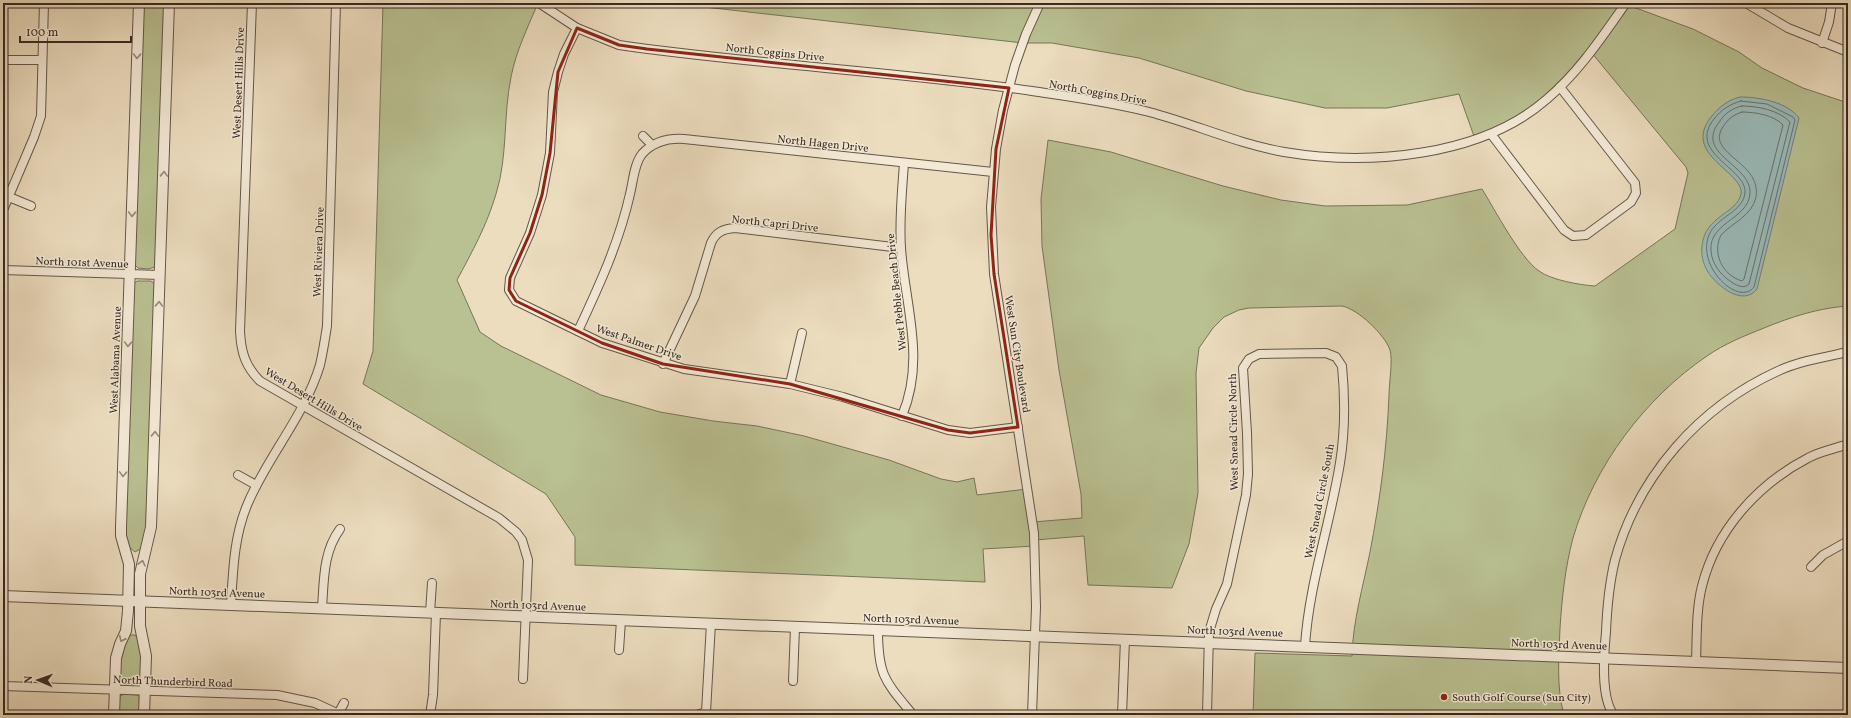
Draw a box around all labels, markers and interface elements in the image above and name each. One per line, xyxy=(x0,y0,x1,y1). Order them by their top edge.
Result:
scale bar xyxy=(20,18,131,44)
text: 100 m xyxy=(26,25,59,41)
street label: West Desert Hills Drive xyxy=(230,27,249,139)
street label: North Coggins Drive xyxy=(725,41,825,66)
one-way arrow xyxy=(133,53,142,59)
street label: North Coggins Drive xyxy=(1048,77,1148,109)
street label: North Hagen Drive xyxy=(777,132,869,157)
one-way arrow xyxy=(159,171,168,177)
street label: West Riviera Drive xyxy=(310,207,329,298)
one-way arrow xyxy=(128,211,137,217)
street label: North Capri Drive xyxy=(731,212,819,237)
street label: West Pebble Beach Drive xyxy=(884,232,911,351)
street label: North 101st Avenue xyxy=(35,254,129,273)
street label: West Sun City Boulevard xyxy=(1000,294,1033,414)
one-way arrow xyxy=(155,301,164,307)
street label: West Alabama Avenue xyxy=(107,306,126,414)
street label: West Palmer Drive xyxy=(594,322,683,365)
one-way arrow xyxy=(124,341,132,347)
street label: West Desert Hills Drive xyxy=(261,365,365,436)
street label: West Snead Circle North xyxy=(1226,373,1243,491)
one-way arrow xyxy=(150,431,159,437)
street label: West Snead Circle South xyxy=(1302,442,1339,560)
one-way arrow xyxy=(119,471,127,477)
one-way arrow xyxy=(138,559,146,566)
street label: North 103rd Avenue xyxy=(168,584,265,603)
street label: North 103rd Avenue xyxy=(489,597,586,616)
street label: North 103rd Avenue xyxy=(862,611,959,630)
street label: North 103rd Avenue xyxy=(1186,623,1283,642)
one-way arrow xyxy=(119,634,127,642)
street label: North 103rd Avenue xyxy=(1510,636,1607,655)
north arrow xyxy=(18,660,58,700)
street label: North Thunderbird Road xyxy=(113,673,233,692)
text: N xyxy=(22,675,37,684)
place label: South Golf Course (Sun City) xyxy=(1452,691,1591,706)
marker: South Golf Course (Sun City) xyxy=(1439,692,1449,702)

